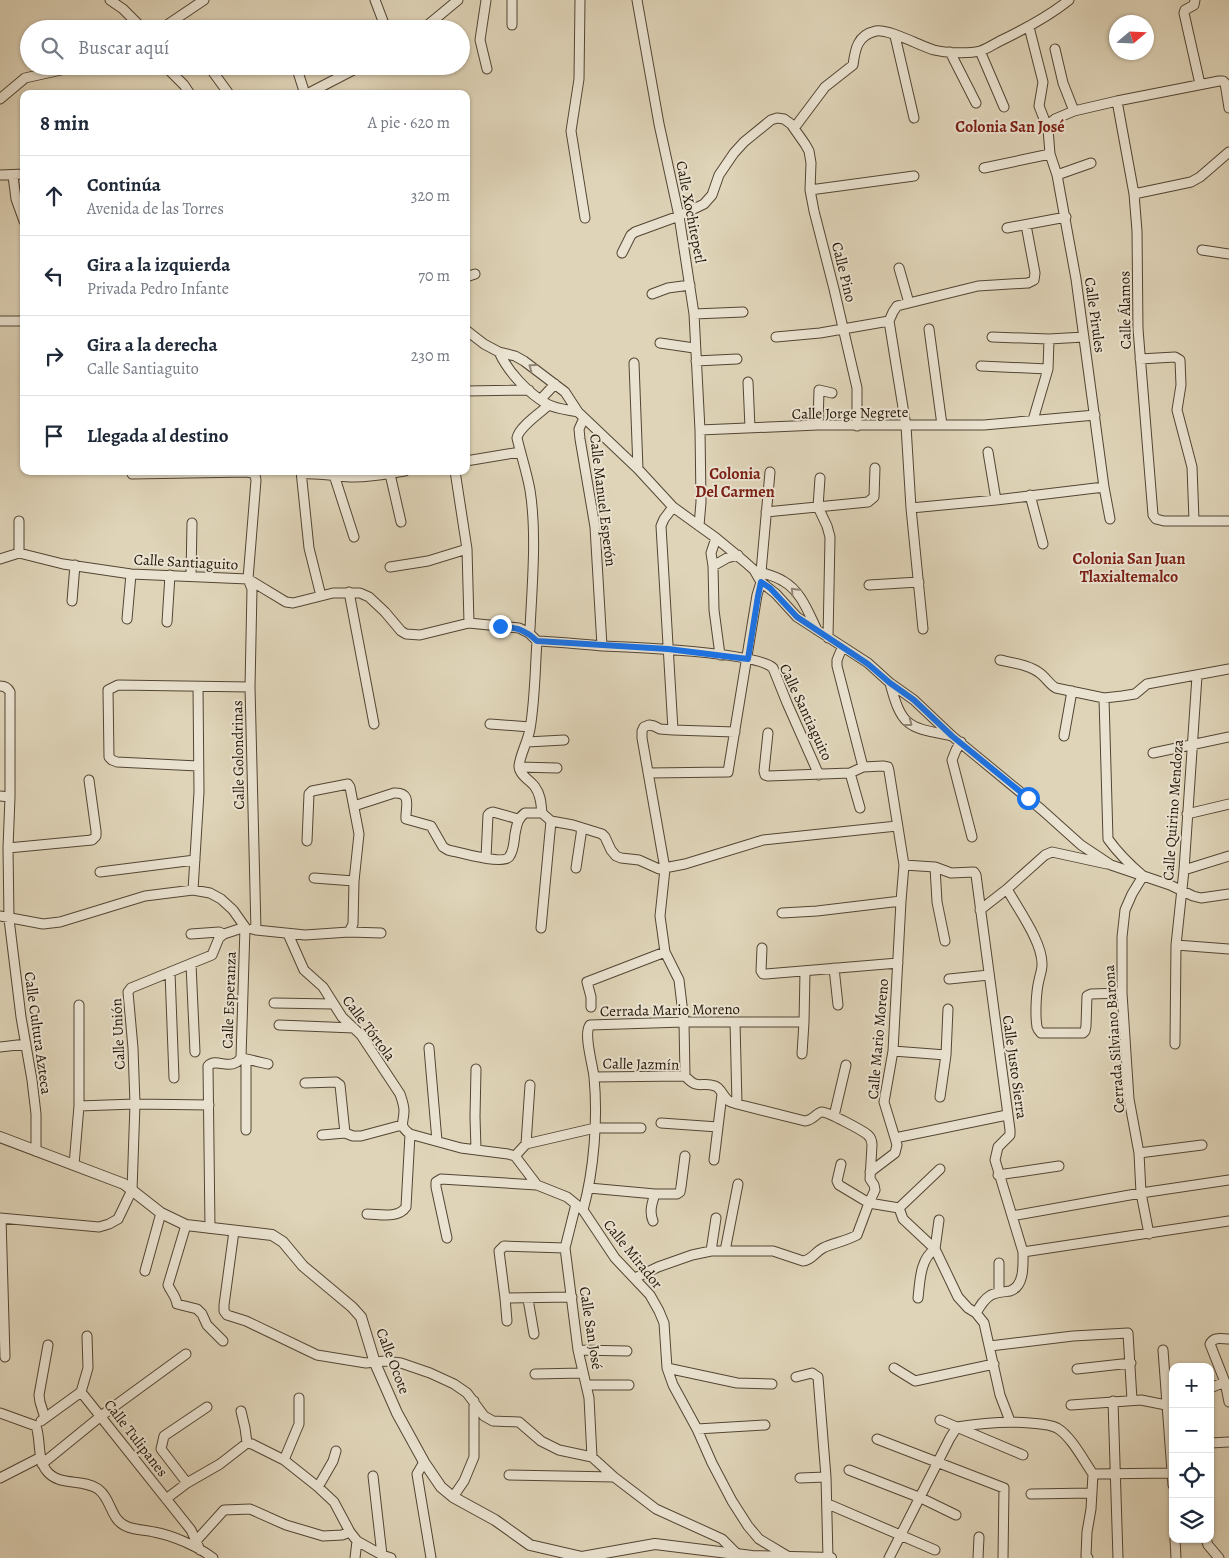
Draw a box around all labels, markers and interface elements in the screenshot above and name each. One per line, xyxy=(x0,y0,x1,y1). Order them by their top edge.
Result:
north arrow xyxy=(1109,15,1154,60)
search box xyxy=(20,20,470,75)
icon: search xyxy=(38,34,66,62)
text: Buscar aquí xyxy=(78,35,169,61)
text: 8 min xyxy=(40,109,89,137)
text: A pie · 620 m xyxy=(368,112,450,134)
district label: Colonia San José xyxy=(955,116,1065,138)
street label: Calle Xochitepetl xyxy=(671,159,711,265)
text: Continúa xyxy=(87,172,161,198)
icon: ahead xyxy=(40,182,68,210)
text: 320 m xyxy=(411,185,450,207)
text: Avenida de las Torres xyxy=(87,198,224,220)
street label: Calle Pino xyxy=(827,240,861,304)
text: Gira a la izquierda xyxy=(87,252,230,278)
icon: left xyxy=(40,262,68,290)
text: 70 m xyxy=(418,265,450,287)
street label: Calle Álamos xyxy=(1114,271,1136,349)
street label: Calle Pirules xyxy=(1080,276,1110,354)
text: Privada Pedro Infante xyxy=(87,278,229,300)
text: Gira a la derecha xyxy=(87,332,218,358)
icon: right xyxy=(40,342,68,370)
text: 230 m xyxy=(411,345,450,367)
text: Calle Santiaguito xyxy=(87,358,199,380)
one-way arrow xyxy=(528,364,537,373)
street label: Calle Jorge Negrete xyxy=(791,402,909,424)
icon: arrive xyxy=(40,422,68,450)
text: Llegada al destino xyxy=(87,423,229,449)
street label: Calle Manuel Esperón xyxy=(585,433,621,567)
district label: Colonia Del Carmen xyxy=(695,463,775,503)
district label: Colonia San Juan Tlaxialtemalco xyxy=(1073,548,1185,588)
street label: Calle Santiaguito xyxy=(133,549,239,575)
one-way arrow xyxy=(791,587,800,596)
route end xyxy=(489,615,512,638)
street label: Calle Santiaguito xyxy=(775,660,837,764)
street label: Calle Golondrinas xyxy=(227,700,249,810)
one-way arrow xyxy=(904,717,913,726)
street label: Calle Quirino Mendoza xyxy=(1158,739,1188,881)
route start xyxy=(1017,787,1040,810)
street label: Calle Esperanza xyxy=(217,951,241,1049)
street label: Cerrada Silviano Barona xyxy=(1099,964,1129,1114)
street label: Calle Cultura Azteca xyxy=(19,970,57,1096)
street label: Calle Mario Moreno xyxy=(863,978,893,1100)
street label: Calle Tórtola xyxy=(338,991,400,1065)
street label: Calle Unión xyxy=(106,998,130,1070)
street label: Cerrada Mario Moreno xyxy=(600,999,740,1021)
street label: Calle Justo Sierra xyxy=(998,1014,1032,1120)
street label: Calle Jazmín xyxy=(602,1053,680,1075)
street label: Calle Mirador xyxy=(599,1215,667,1293)
street label: Calle San José xyxy=(575,1285,607,1371)
street label: Calle Ocote xyxy=(371,1325,415,1397)
map controls xyxy=(1169,1363,1214,1543)
button: + xyxy=(1169,1363,1214,1408)
street label: Calle Tulipanes xyxy=(99,1395,173,1481)
button: − xyxy=(1169,1408,1214,1453)
button: locate xyxy=(1169,1453,1214,1498)
button: layers xyxy=(1169,1498,1214,1543)

